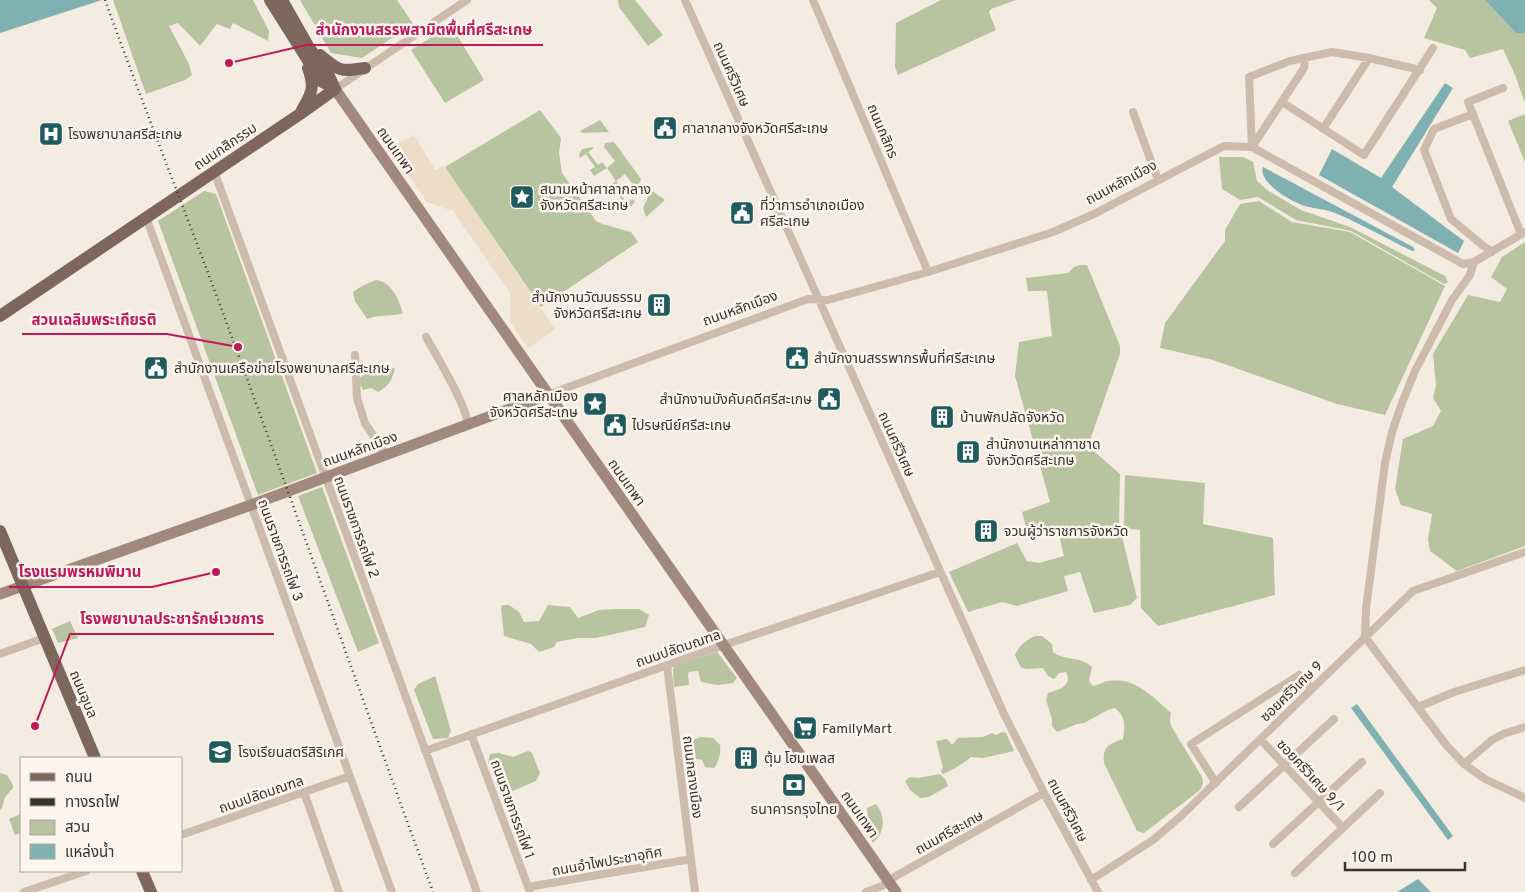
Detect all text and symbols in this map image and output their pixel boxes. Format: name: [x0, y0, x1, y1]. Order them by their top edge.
callout: สำนักงานสรรพสามิตพื้นที่ศรีสะเกษ: [306, 15, 543, 45]
text: สำนักงานสรรพสามิตพื้นที่ศรีสะเกษ: [316, 19, 532, 41]
street label: ถนนศรีวิเศษ: [709, 39, 753, 110]
street label: ถนนกสิกร: [863, 102, 901, 161]
public building icon: ศาลากลางจังหวัดศรีสะเกษ: [652, 115, 678, 141]
street label: ถนนกสิกรรม: [191, 120, 261, 175]
hospital icon: โรงพยาบาลศรีสะเกษ: [38, 121, 64, 147]
place label: ศาลากลางจังหวัดศรีสะเกษ: [682, 121, 828, 138]
street label: ถนนเทพา: [372, 124, 417, 178]
place label: โรงพยาบาลศรีสะเกษ: [68, 127, 182, 144]
street label: ถนนหลักเมือง: [1083, 157, 1160, 209]
place label: สนามหน้าศาลากลาง จังหวัดศรีสะเกษ: [540, 182, 651, 215]
place icon: สนามหน้าศาลากลาง จังหวัดศรีสะเกษ: [509, 184, 535, 210]
place label: ที่ว่าการอำเภอเมือง ศรีสะเกษ: [760, 195, 865, 231]
public building icon: ที่ว่าการอำเภอเมือง ศรีสะเกษ: [729, 200, 755, 226]
street label: ถนนหลักเมือง: [701, 288, 780, 331]
place label: สำนักงานวัฒนธรรม จังหวัดศรีสะเกษ: [532, 290, 642, 323]
building icon: สำนักงานวัฒนธรรม จังหวัดศรีสะเกษ: [646, 292, 672, 318]
callout: สวนเฉลิมพระเกียรติ: [22, 304, 167, 334]
text: สวนเฉลิมพระเกียรติ: [32, 312, 156, 331]
public building icon: สำนักงานสรรพากรพื้นที่ศรีสะเกษ: [784, 345, 810, 371]
place label: สำนักงานสรรพากรพื้นที่ศรีสะเกษ: [814, 348, 996, 368]
public building icon: สำนักงานเครือข่ายโรงพยาบาลศรีสะเกษ: [143, 355, 169, 381]
place label: สำนักงานเครือข่ายโรงพยาบาลศรีสะเกษ: [174, 360, 390, 378]
public building icon: สำนักงานบังคับคดีศรีสะเกษ: [816, 386, 842, 412]
place label: ศาลหลักเมือง จังหวัดศรีสะเกษ: [489, 389, 578, 422]
place icon: ศาลหลักเมือง จังหวัดศรีสะเกษ: [582, 391, 608, 417]
place label: สำนักงานบังคับคดีศรีสะเกษ: [659, 392, 812, 409]
building icon: บ้านพักปลัดจังหวัด: [929, 404, 955, 430]
street label: ถนนศรีวิเศษ: [874, 409, 918, 480]
place label: บ้านพักปลัดจังหวัด: [960, 410, 1065, 427]
public building icon: ไปรษณีย์ศรีสะเกษ: [602, 412, 628, 438]
place label: ไปรษณีย์ศรีสะเกษ: [631, 418, 731, 435]
street label: ถนนหลักเมือง: [321, 429, 400, 472]
place label: สำนักงานเหล่ากาชาด จังหวัดศรีสะเกษ: [986, 436, 1101, 470]
building icon: สำนักงานเหล่ากาชาด จังหวัดศรีสะเกษ: [955, 439, 981, 465]
street label: ถนนเทพา: [603, 456, 648, 510]
street label: ถนนราชการรถไฟ 2: [329, 474, 382, 581]
street label: ถนนราชการรถไฟ 3: [253, 497, 306, 604]
building icon: จวนผู้ว่าราชการจังหวัด: [973, 518, 999, 544]
place label: จวนผู้ว่าราชการจังหวัด: [1004, 523, 1128, 541]
callout: โรงแรมพรหมพิมาน: [9, 557, 152, 587]
text: โรงแรมพรหมพิมาน: [18, 564, 142, 583]
callout: โรงพยาบาลประชารักษ์เวชการ: [70, 604, 274, 634]
text: โรงพยาบาลประชารักษ์เวชการ: [80, 611, 264, 630]
street label: ถนนปลัดมณฑล: [634, 627, 723, 672]
street label: ซอยศรีวิเศษ 9: [1257, 658, 1327, 726]
street label: ถนนอุบล: [65, 668, 100, 721]
supermarket icon: FamilyMart: [792, 715, 818, 741]
place label: FamilyMart: [822, 721, 892, 738]
street label: ถนนกลางเมือง: [678, 735, 705, 820]
street label: ซอยศรีวิเศษ 9/1: [1272, 737, 1348, 816]
school or university icon: โรงเรียนสตรีสิริเกศ: [207, 739, 233, 765]
place label: โรงเรียนสตรีสิริเกศ: [238, 745, 344, 762]
building icon: ตุ้ม โฮมเพลส: [733, 745, 759, 771]
place label: ตุ้ม โฮมเพลส: [764, 751, 835, 768]
legend: [20, 757, 182, 872]
street label: ถนนราชการรถไฟ 1: [486, 758, 537, 861]
text: ถนน: [65, 769, 92, 788]
bank icon: ธนาคารกรุงไทย: [781, 772, 807, 798]
street label: ถนนปลัดมณฑล: [217, 773, 306, 818]
street label: ถนนศรีวิเศษ: [1043, 776, 1091, 846]
street label: ถนนเทพา: [836, 788, 881, 842]
text: ทางรถไฟ: [65, 794, 119, 813]
place label: ธนาคารกรุงไทย: [751, 802, 837, 819]
street label: ถนนศรีสะเกษ: [913, 808, 987, 859]
text: สวน: [65, 819, 90, 838]
scale bar: [1345, 840, 1465, 872]
text: แหล่งน้ำ: [65, 841, 114, 863]
street label: ถนนอำไพประชาอุทิศ: [551, 844, 664, 881]
text: 100 m: [1352, 849, 1393, 868]

